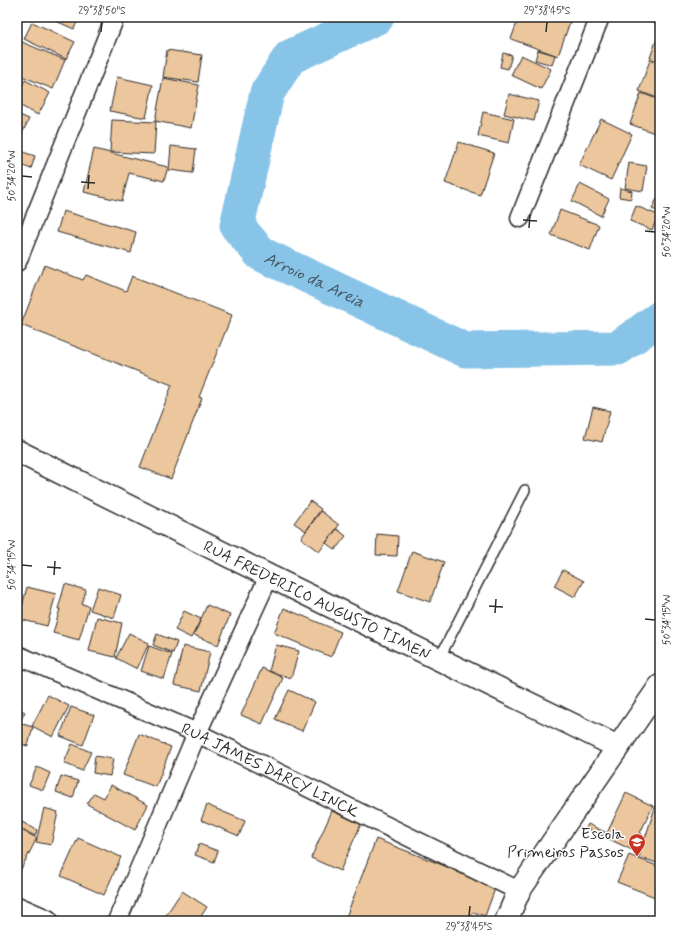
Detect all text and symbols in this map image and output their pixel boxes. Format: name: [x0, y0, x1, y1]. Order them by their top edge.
text: 29°38'50"S: [78, 4, 126, 18]
text: 29°38'45"S: [524, 4, 571, 18]
text: 50°34'20"W: [5, 150, 19, 202]
text: 50°34'20"W: [660, 206, 674, 258]
water label: Arroio da Areia: [261, 247, 368, 313]
street label: RUA FREDERICO AUGUSTO TIMEN: [200, 536, 434, 666]
text: 50°34'15"W: [5, 540, 19, 590]
text: 50°34'15"W: [660, 595, 674, 645]
street label: RUA JAMES DARCY LINCK: [178, 718, 362, 823]
place label: Escola Primeiros Passos: [507, 824, 624, 863]
school or university icon: Escola Primeiros Passos: [627, 832, 647, 857]
text: 29°38'45"S: [446, 920, 493, 934]

